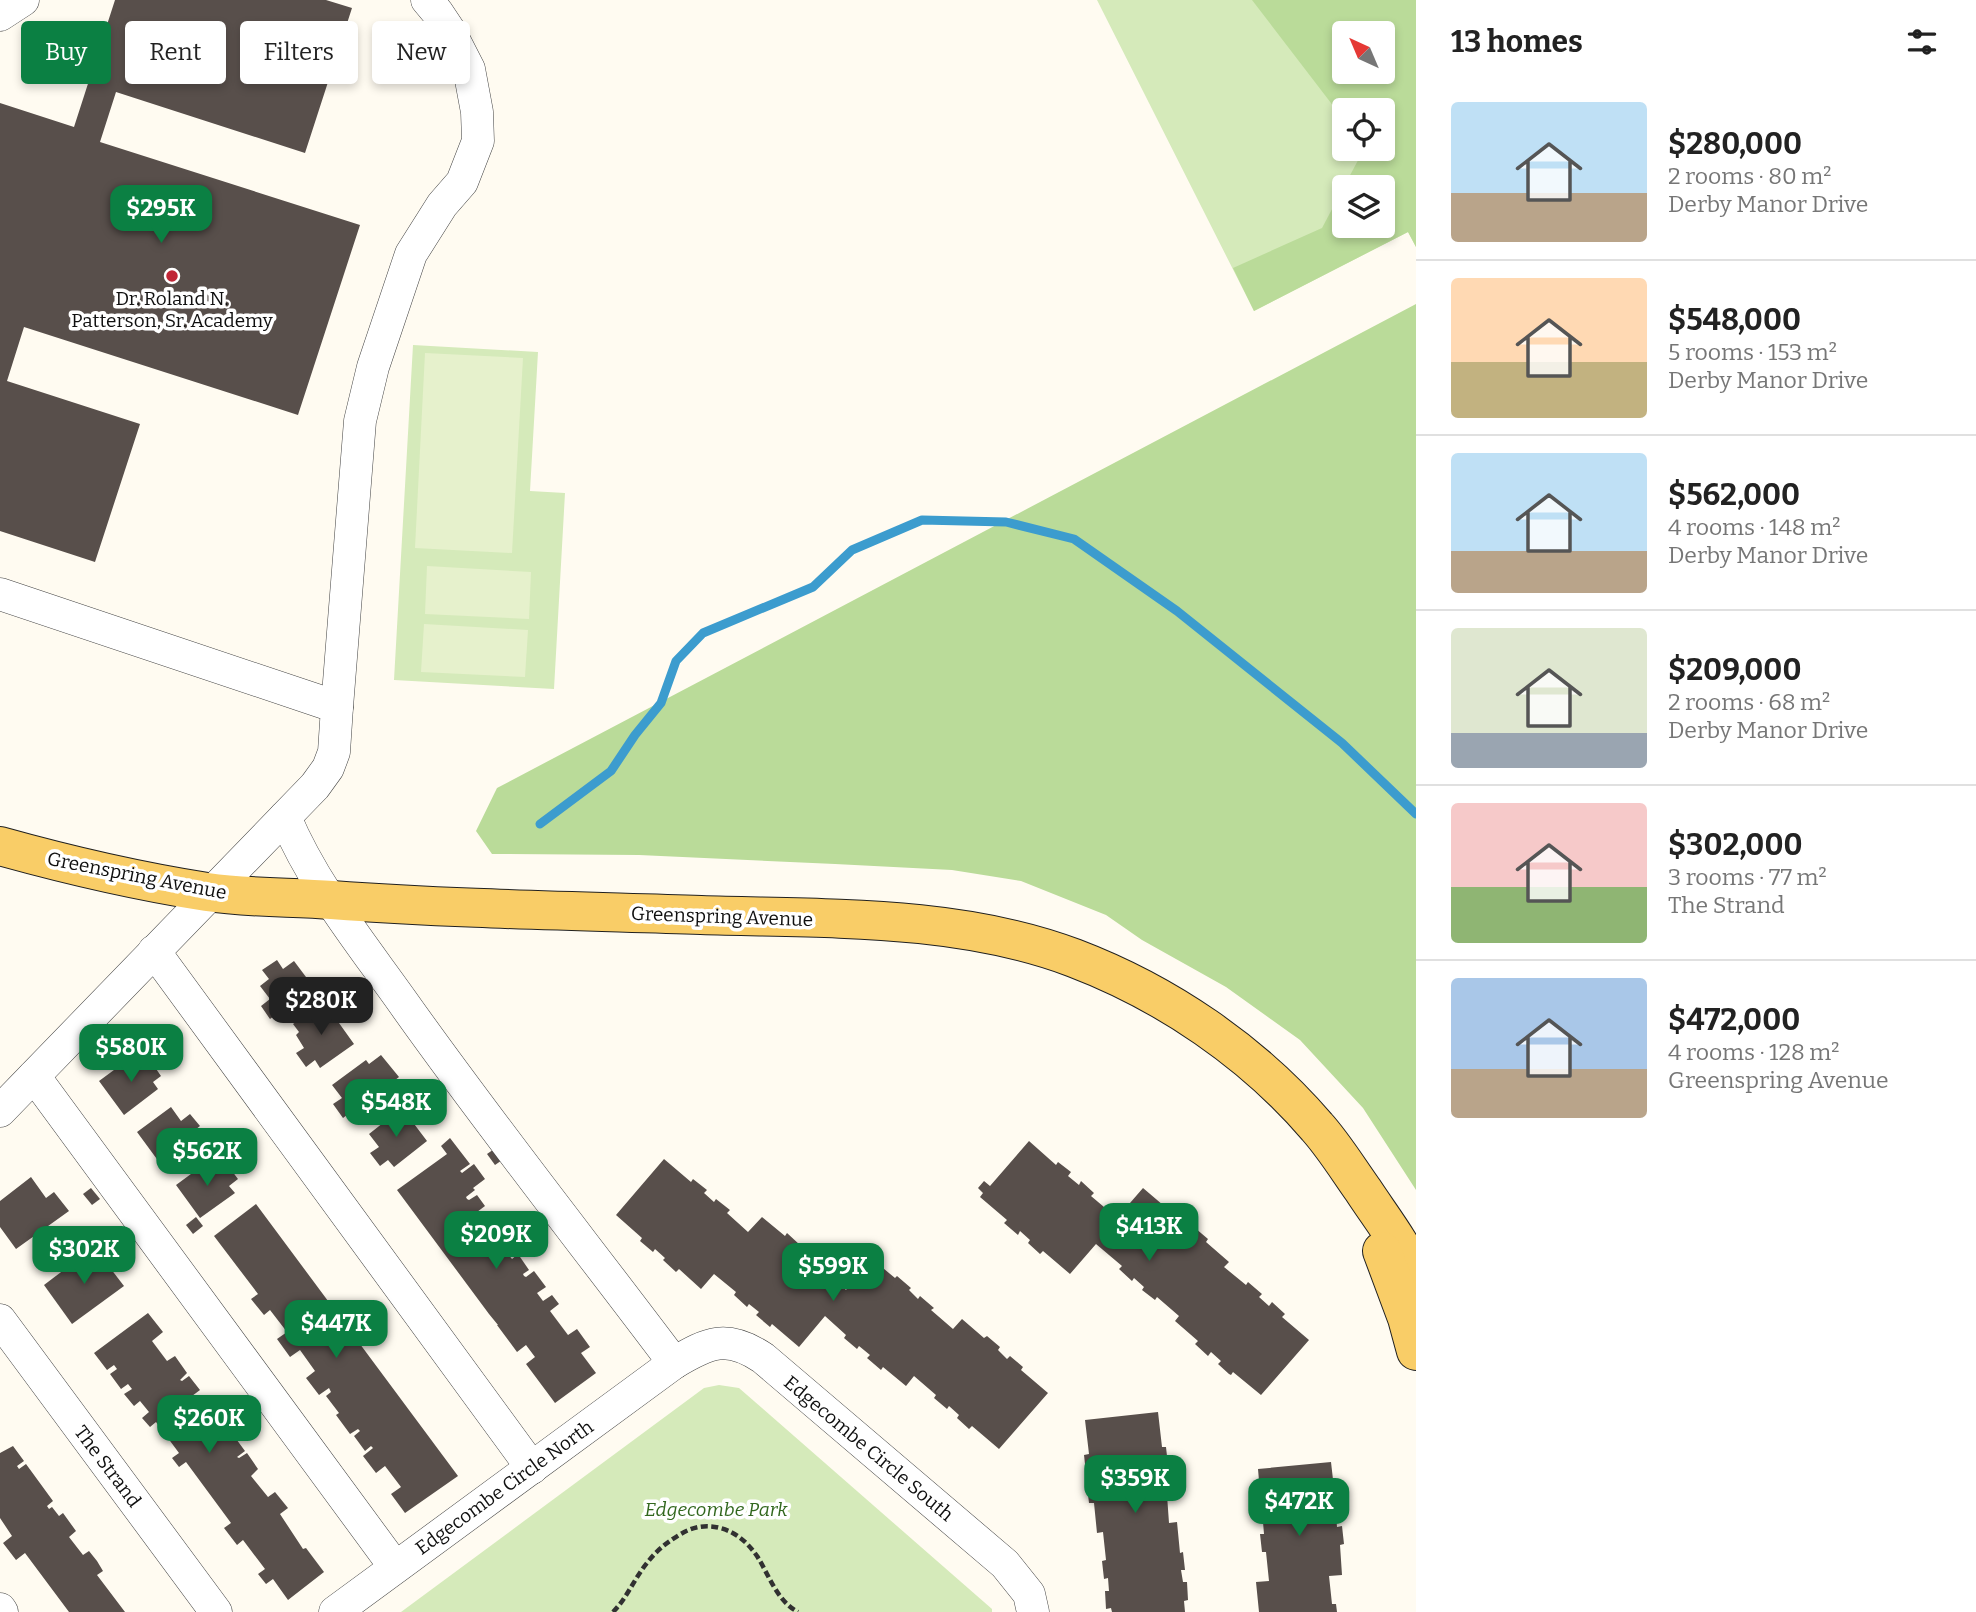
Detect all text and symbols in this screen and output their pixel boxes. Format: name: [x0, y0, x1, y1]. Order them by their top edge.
chip: Buy: [21, 21, 111, 84]
chip: Rent: [125, 21, 226, 84]
chip: Filters: [240, 21, 358, 84]
chip: New: [372, 21, 470, 84]
north arrow: [1332, 21, 1395, 84]
map controls: [1332, 21, 1395, 238]
icon: filters: [1903, 23, 1941, 61]
text: 13 homes: [1451, 24, 1583, 60]
button: locate: [1332, 98, 1395, 161]
text: $280,000: [1668, 126, 1802, 162]
icon: home: [1507, 130, 1591, 214]
text: 2 rooms · 80 m²: [1668, 162, 1831, 190]
button: layers: [1332, 175, 1395, 238]
pin: $295K: [112, 186, 210, 245]
text: Derby Manor Drive: [1668, 190, 1868, 218]
text: $295K: [126, 194, 196, 222]
marker: Dr. Roland N. Patterson, Sr. Academy: [164, 268, 180, 284]
place label: Dr. Roland N. Patterson, Sr. Academy: [71, 287, 274, 332]
text: $548,000: [1668, 302, 1801, 338]
icon: home: [1507, 306, 1591, 390]
text: 5 rooms · 153 m²: [1668, 338, 1837, 366]
text: Derby Manor Drive: [1668, 366, 1868, 394]
text: $562,000: [1668, 477, 1800, 513]
icon: home: [1507, 481, 1591, 565]
text: 4 rooms · 148 m²: [1668, 513, 1840, 541]
text: Derby Manor Drive: [1668, 541, 1868, 569]
text: $209,000: [1668, 652, 1801, 688]
icon: home: [1507, 656, 1591, 740]
text: 2 rooms · 68 m²: [1668, 688, 1830, 716]
text: Derby Manor Drive: [1668, 716, 1868, 744]
text: $302,000: [1668, 827, 1803, 863]
icon: home: [1507, 831, 1591, 915]
street label: Greenspring Avenue: [45, 847, 229, 904]
text: 3 rooms · 77 m²: [1668, 863, 1827, 891]
text: The Strand: [1668, 891, 1785, 919]
street label: Greenspring Avenue: [631, 902, 813, 931]
pin: $280K: [272, 978, 370, 1037]
text: $280K: [285, 986, 357, 1014]
text: $472,000: [1668, 1002, 1800, 1038]
icon: home: [1507, 1006, 1591, 1090]
pin: $580K: [82, 1024, 180, 1084]
text: $580K: [95, 1033, 167, 1061]
text: 4 rooms · 128 m²: [1668, 1038, 1839, 1066]
text: Greenspring Avenue: [1668, 1066, 1889, 1094]
pin: $548K: [347, 1080, 445, 1139]
text: $548K: [361, 1088, 431, 1116]
pin: $562K: [158, 1128, 256, 1188]
text: $562K: [172, 1137, 242, 1165]
pin: $413K: [1100, 1204, 1198, 1263]
pin: $209K: [447, 1212, 545, 1271]
text: $413K: [1115, 1212, 1183, 1240]
text: $209K: [460, 1220, 532, 1248]
pin: $302K: [35, 1226, 133, 1286]
text: $302K: [48, 1235, 120, 1263]
pin: $599K: [784, 1244, 882, 1303]
text: $599K: [798, 1252, 868, 1280]
pin: $447K: [287, 1300, 385, 1360]
text: $447K: [301, 1309, 371, 1337]
street label: Edgecombe Circle South: [779, 1371, 958, 1526]
pin: $260K: [160, 1396, 258, 1455]
text: $260K: [173, 1404, 245, 1432]
street label: Edgecombe Circle North: [411, 1415, 598, 1560]
street label: The Strand: [69, 1421, 146, 1512]
pin: $359K: [1086, 1456, 1184, 1515]
text: $359K: [1100, 1464, 1170, 1492]
pin: $472K: [1250, 1478, 1348, 1538]
text: $472K: [1264, 1487, 1334, 1515]
park label: Edgecombe Park: [644, 1498, 788, 1521]

